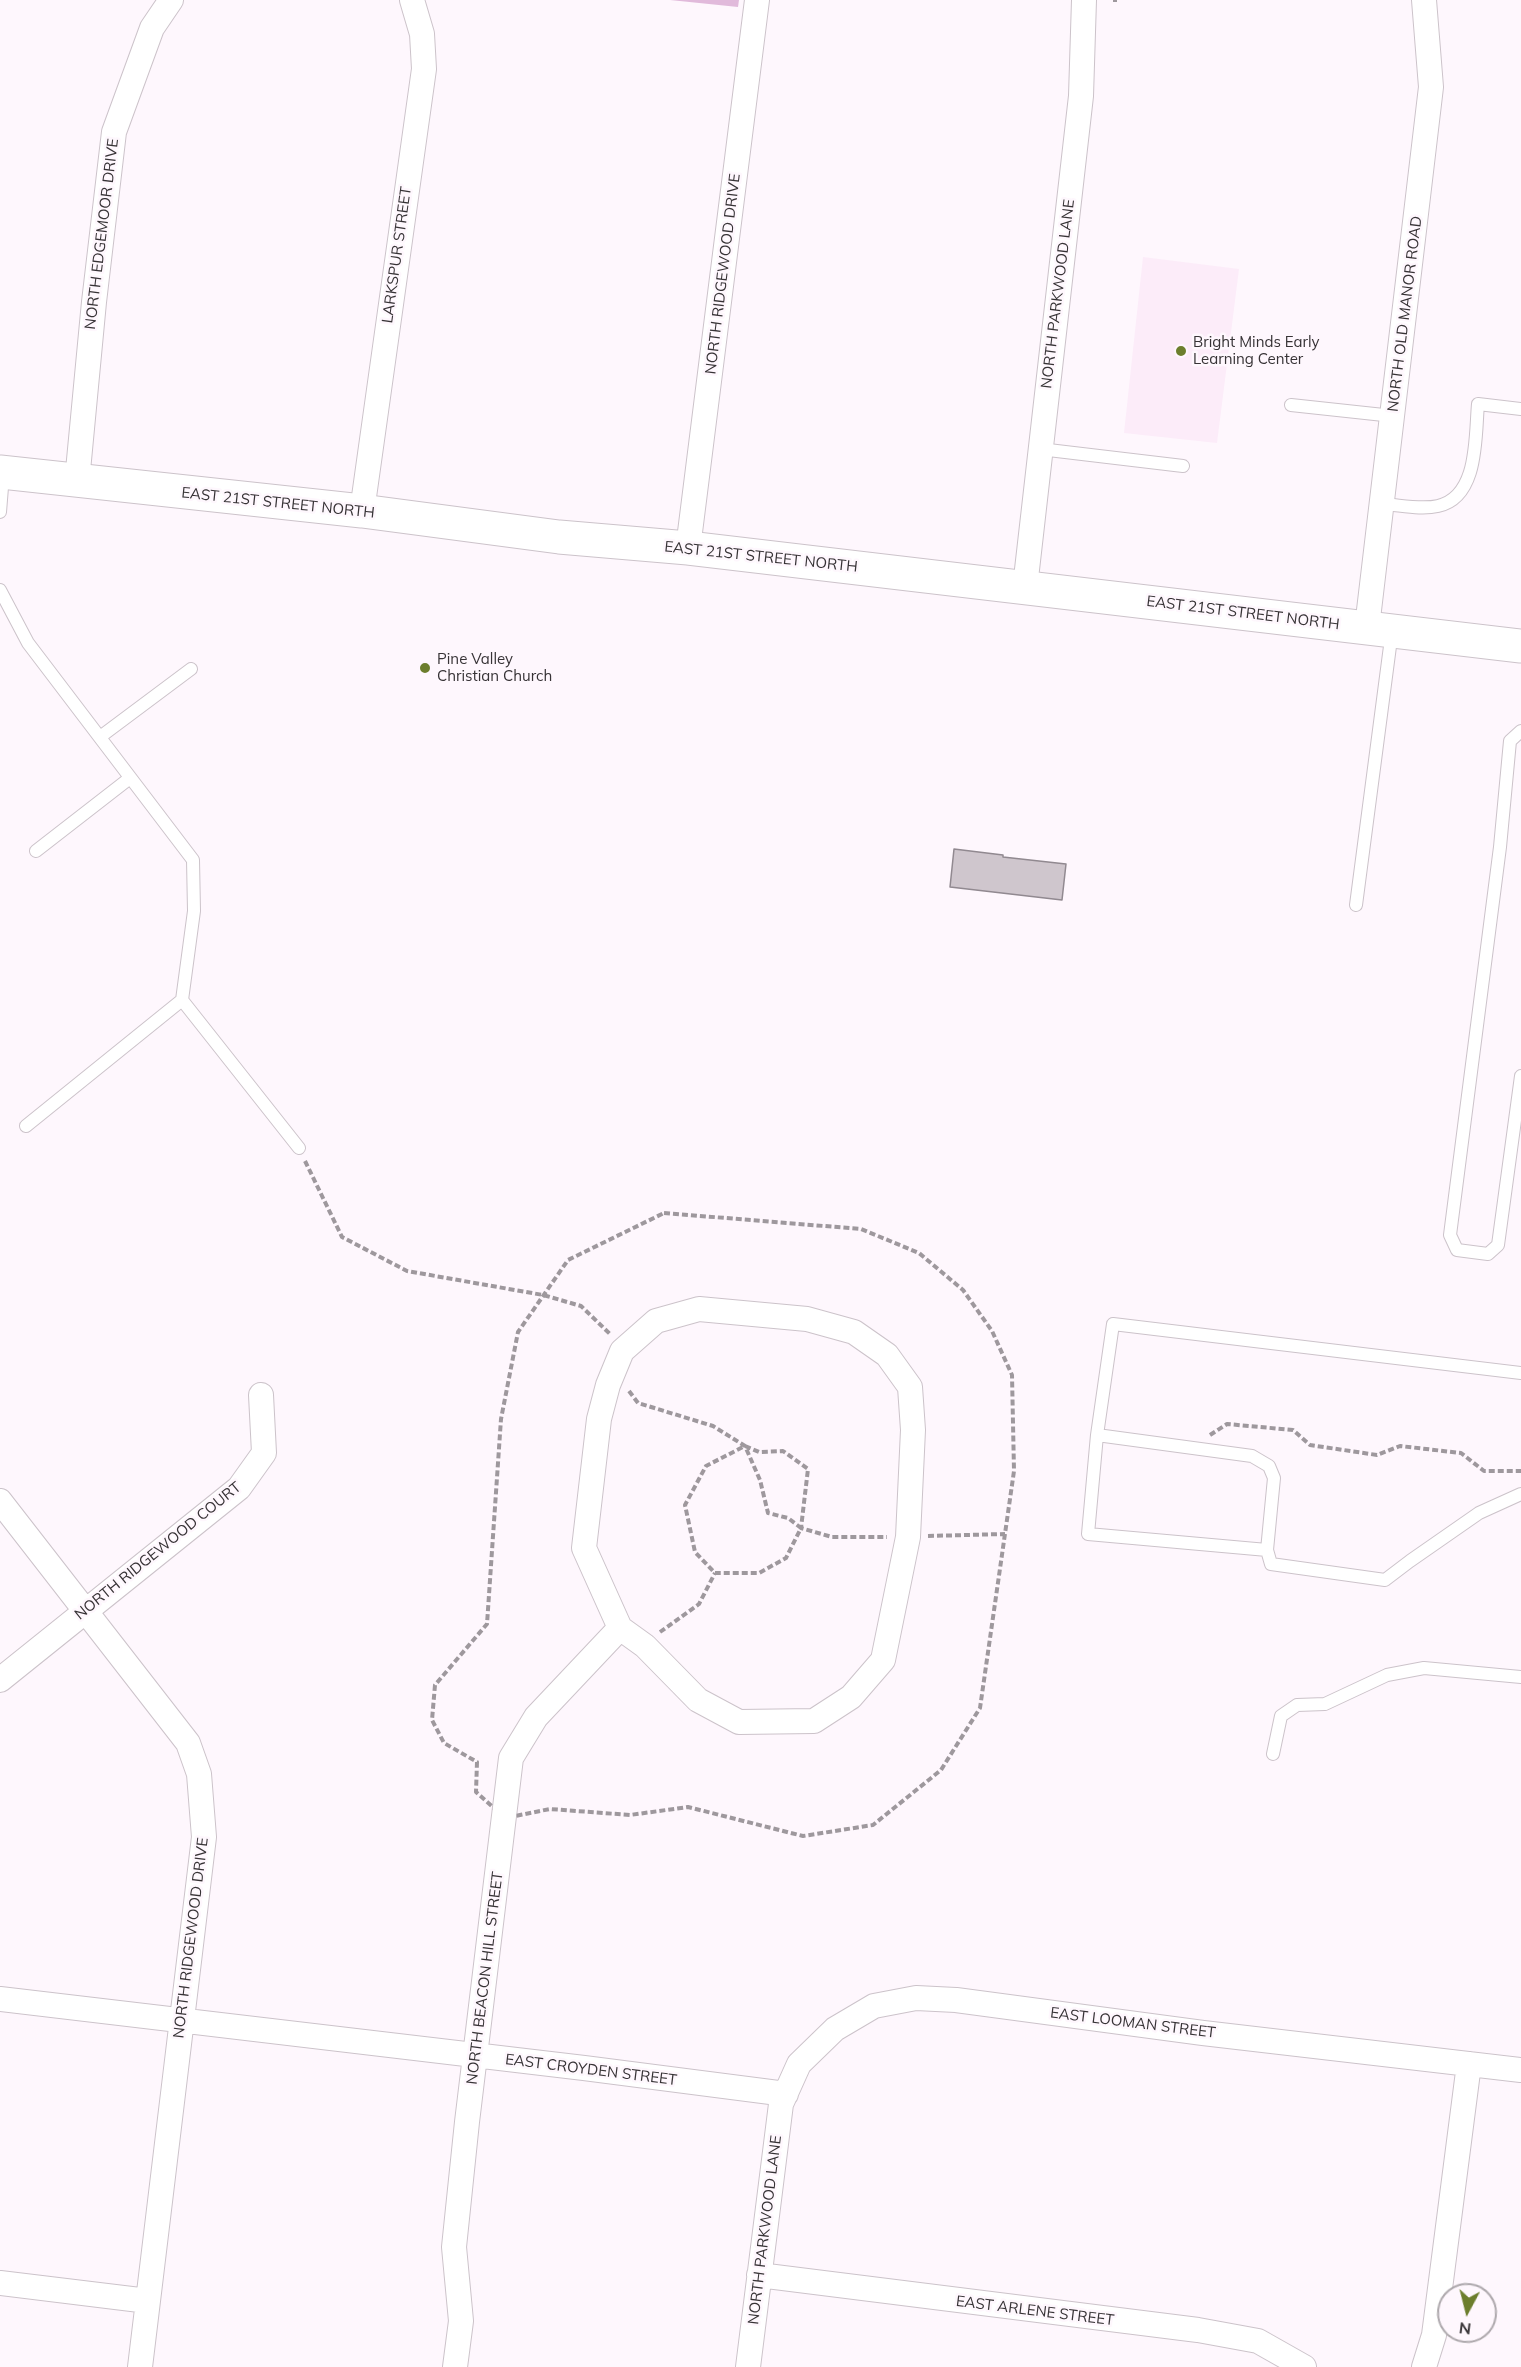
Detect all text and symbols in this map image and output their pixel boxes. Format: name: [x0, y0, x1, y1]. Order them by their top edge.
street label: NORTH EDGEMOOR DRIVE: [81, 138, 123, 330]
street label: NORTH RIDGEWOOD DRIVE: [702, 173, 744, 375]
street label: LARKSPUR STREET: [378, 186, 416, 324]
street label: NORTH PARKWOOD LANE: [1037, 198, 1079, 390]
street label: NORTH OLD MANOR ROAD: [1384, 215, 1426, 413]
place label: Bright Minds Early Learning Center: [1193, 333, 1319, 368]
marker: Bright Minds Early Learning Center: [1174, 344, 1188, 358]
street label: EAST 21ST STREET NORTH: [181, 484, 375, 522]
street label: EAST 21ST STREET NORTH: [664, 538, 858, 576]
street label: EAST 21ST STREET NORTH: [1146, 592, 1340, 634]
place label: Pine Valley Christian Church: [437, 650, 552, 685]
marker: Pine Valley Christian Church: [418, 661, 432, 675]
street label: NORTH RIDGEWOOD COURT: [71, 1478, 245, 1624]
street label: NORTH RIDGEWOOD DRIVE: [170, 1837, 212, 2039]
street label: NORTH BEACON HILL STREET: [463, 1871, 507, 2085]
street label: EAST LOOMAN STREET: [1049, 2004, 1217, 2042]
street label: EAST CROYDEN STREET: [504, 2051, 678, 2089]
street label: NORTH PARKWOOD LANE: [744, 2134, 786, 2326]
north arrow: [1437, 2283, 1497, 2343]
street label: EAST ARLENE STREET: [955, 2292, 1115, 2330]
text: N: [1458, 2318, 1472, 2340]

